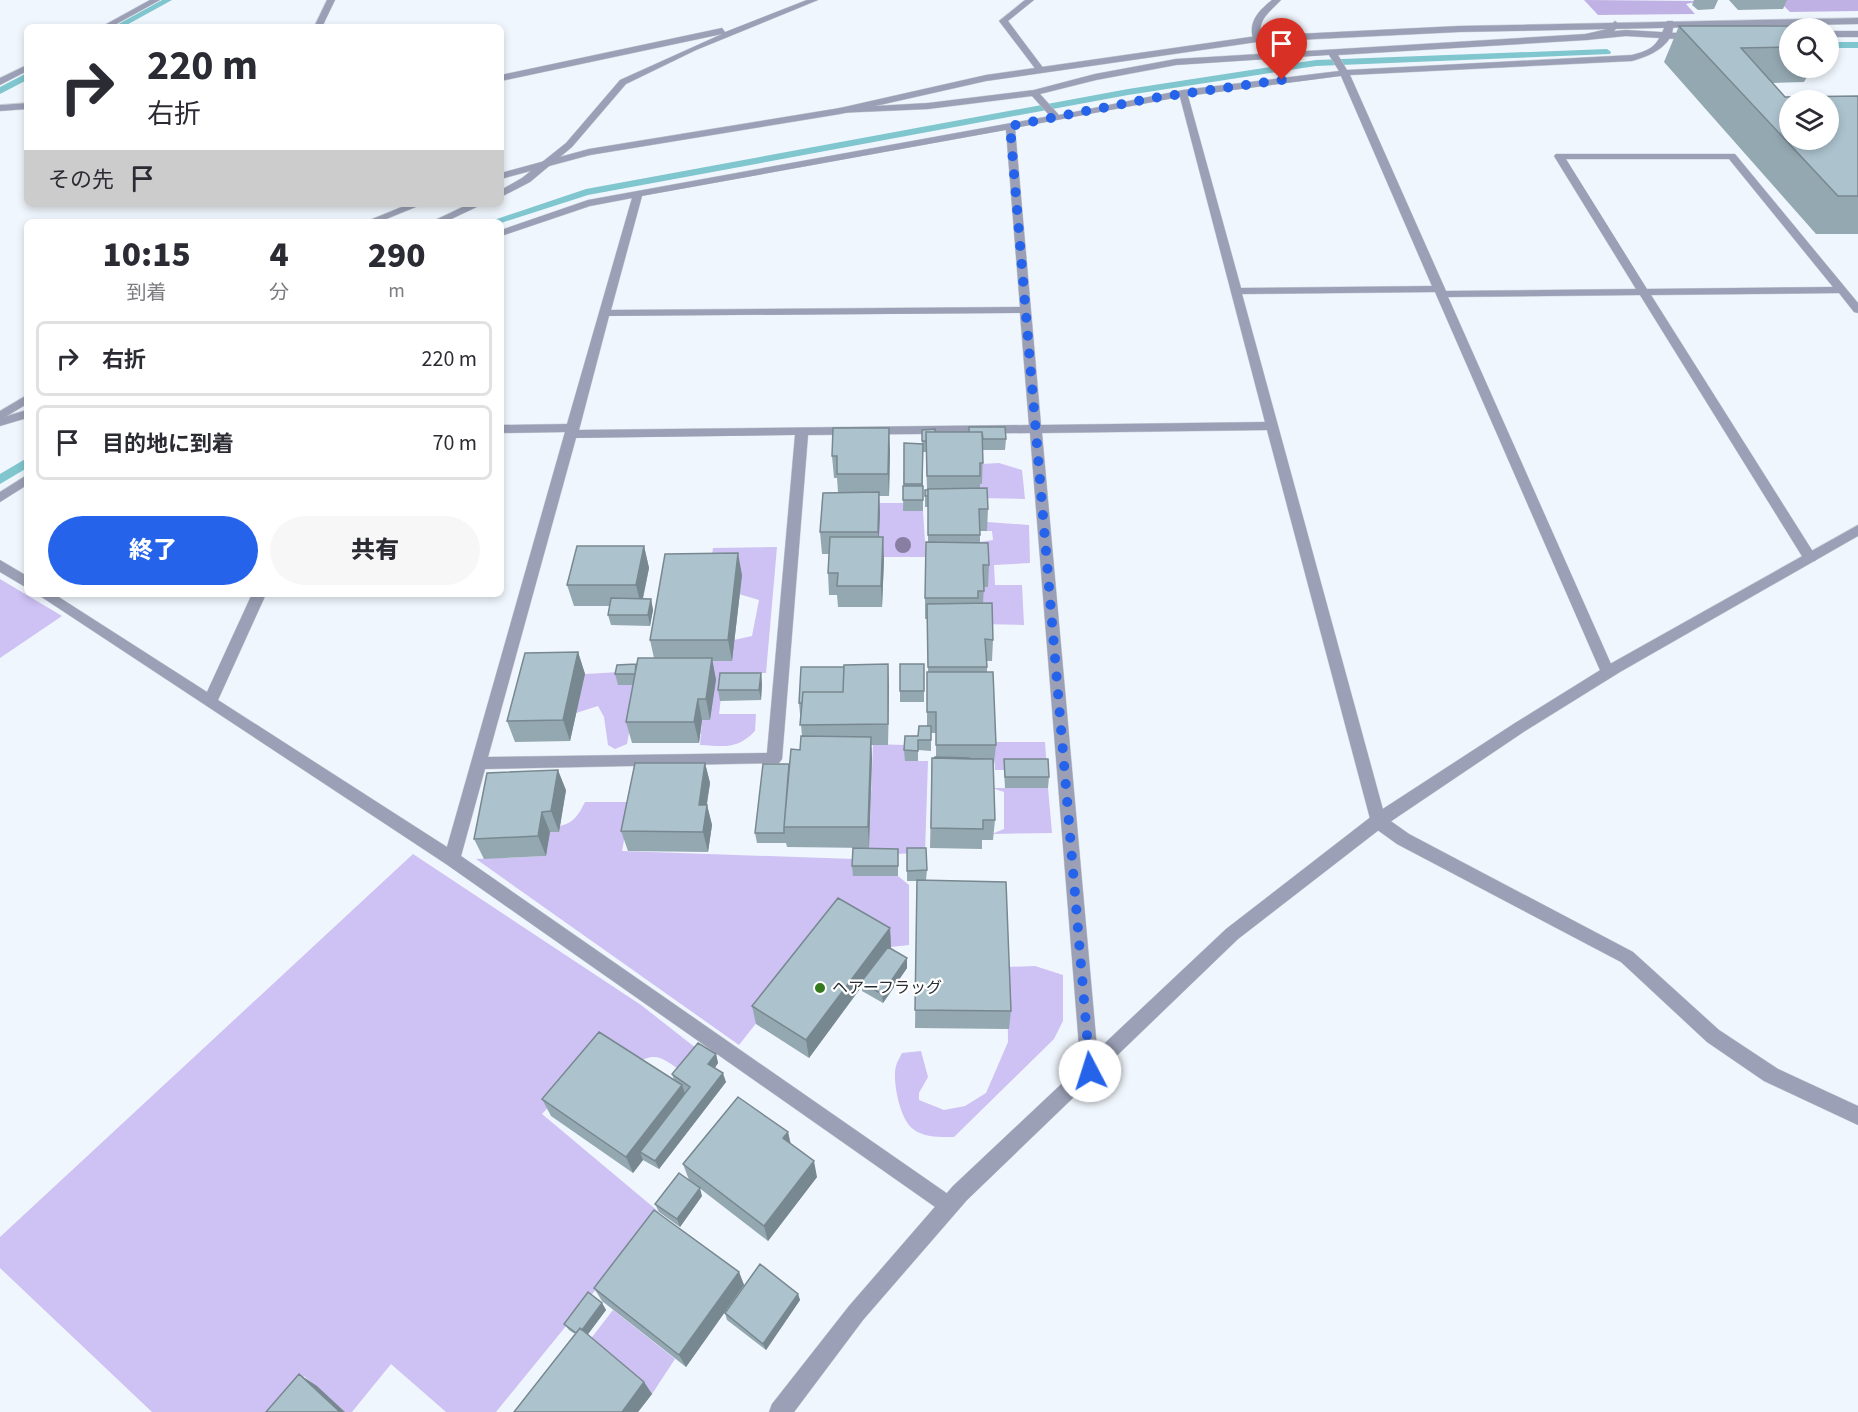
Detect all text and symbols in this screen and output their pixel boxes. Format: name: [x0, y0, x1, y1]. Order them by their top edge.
pin: [1256, 18, 1307, 80]
map controls: [1779, 18, 1839, 150]
button: search: [1779, 18, 1839, 78]
icon: arrive: [1265, 27, 1298, 60]
text: 220 m: [147, 36, 258, 96]
icon: right: [48, 48, 126, 126]
button: layers: [1779, 90, 1839, 150]
text: 右折: [147, 95, 201, 134]
icon: arrive: [126, 162, 159, 195]
text: その先: [48, 164, 114, 196]
text: 10:15: [103, 229, 191, 280]
text: 4: [270, 229, 289, 280]
text: 290: [368, 230, 425, 281]
text: m: [388, 277, 405, 305]
text: 到着: [127, 279, 167, 307]
text: 分: [269, 279, 289, 307]
icon: right: [51, 342, 84, 375]
text: 220 m: [422, 343, 477, 375]
text: 右折: [102, 344, 146, 376]
icon: arrive: [51, 426, 84, 459]
text: 70 m: [432, 427, 477, 459]
text: 目的地に到着: [102, 428, 234, 460]
button: 終了: [48, 516, 258, 585]
button: 共有: [270, 516, 480, 585]
place label: ヘアーフラッグ: [832, 977, 942, 999]
marker: ヘアーフラッグ: [813, 981, 827, 995]
position arrow: [1058, 1039, 1122, 1103]

